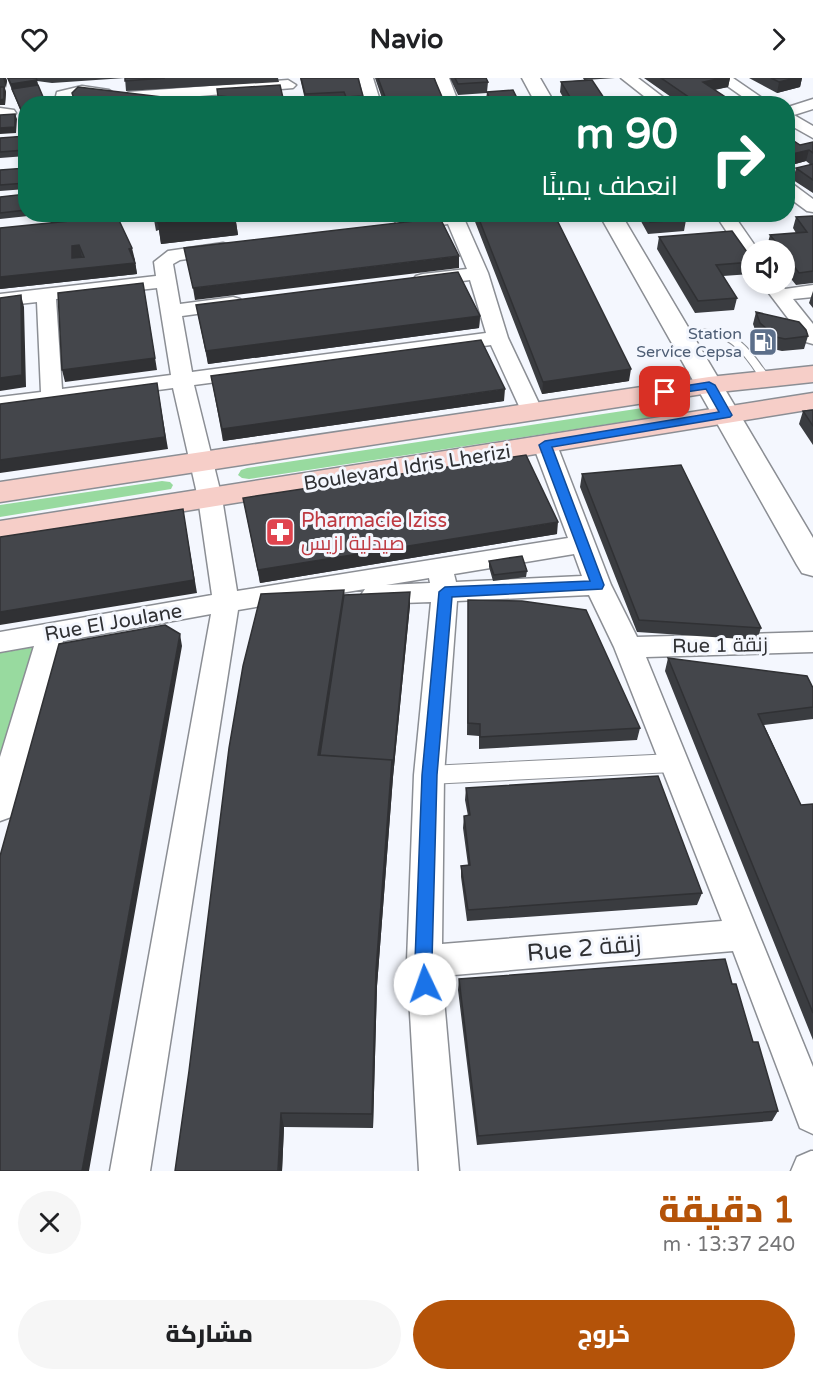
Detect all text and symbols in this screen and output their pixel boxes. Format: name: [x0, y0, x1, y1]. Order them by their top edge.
icon: heart: [18, 23, 51, 56]
text: Navio: [369, 23, 444, 56]
icon: forward: [762, 23, 795, 56]
text: 90 m: [576, 109, 678, 160]
icon: right: [699, 120, 777, 198]
text: انعطف يمينًا: [541, 170, 678, 203]
map controls: [741, 240, 795, 294]
button: sound: [741, 240, 795, 294]
place label: Station Service Cepsa: [636, 324, 742, 362]
fuel station icon: Station Service Cepsa: [747, 326, 779, 358]
pin: [639, 366, 690, 417]
icon: arrive: [648, 375, 681, 408]
street label: Boulevard Idris Lherizi: [302, 440, 512, 496]
place label: Pharmacie Iziss صيدلية ازيس: [301, 509, 447, 556]
pharmacy icon: Pharmacie Iziss صيدلية ازيس: [264, 516, 296, 548]
street label: Rue El Joulane: [43, 599, 184, 647]
street label: Rue 1 زنقة: [672, 633, 768, 659]
street label: Rue 2 زنقة: [526, 929, 642, 968]
position arrow: [393, 952, 457, 1016]
text: 1 دقيقة: [658, 1189, 795, 1232]
button: close: [18, 1191, 81, 1254]
text: 240 m · 13:37: [663, 1233, 795, 1257]
button: مشاركة: [18, 1300, 401, 1369]
button: خروج: [413, 1300, 795, 1369]

